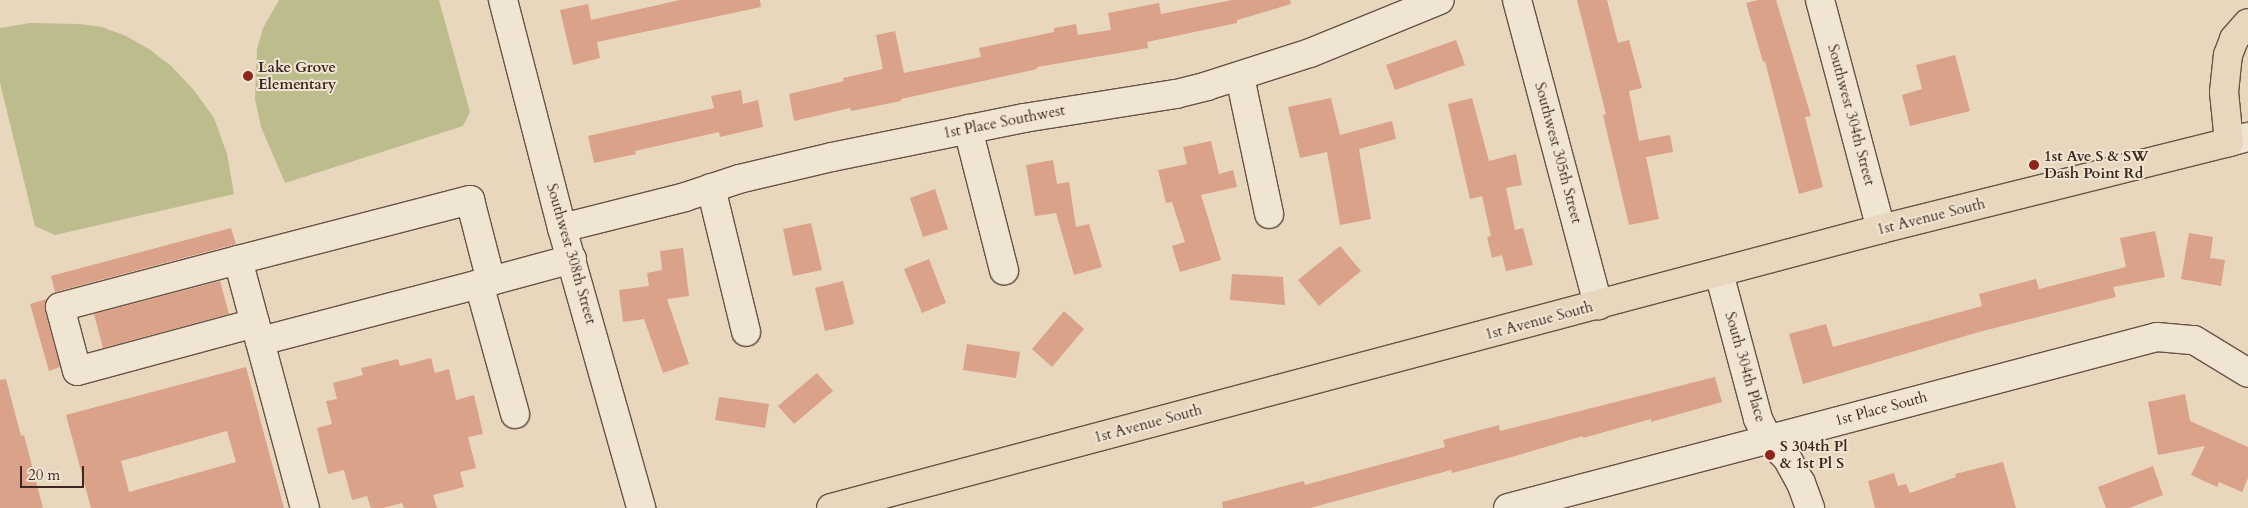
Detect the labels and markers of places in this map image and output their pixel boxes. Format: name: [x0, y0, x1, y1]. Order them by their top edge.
place label: Lake Grove Elementary: [258, 58, 336, 93]
marker: Lake Grove Elementary: [242, 70, 254, 82]
place label: 1st Ave S & SW Dash Point Rd: [2044, 147, 2148, 182]
marker: 1st Ave S & SW Dash Point Rd: [2028, 159, 2040, 171]
place label: S 304th Pl & 1st Pl S: [1780, 437, 1848, 472]
marker: S 304th Pl & 1st Pl S: [1764, 449, 1776, 461]

